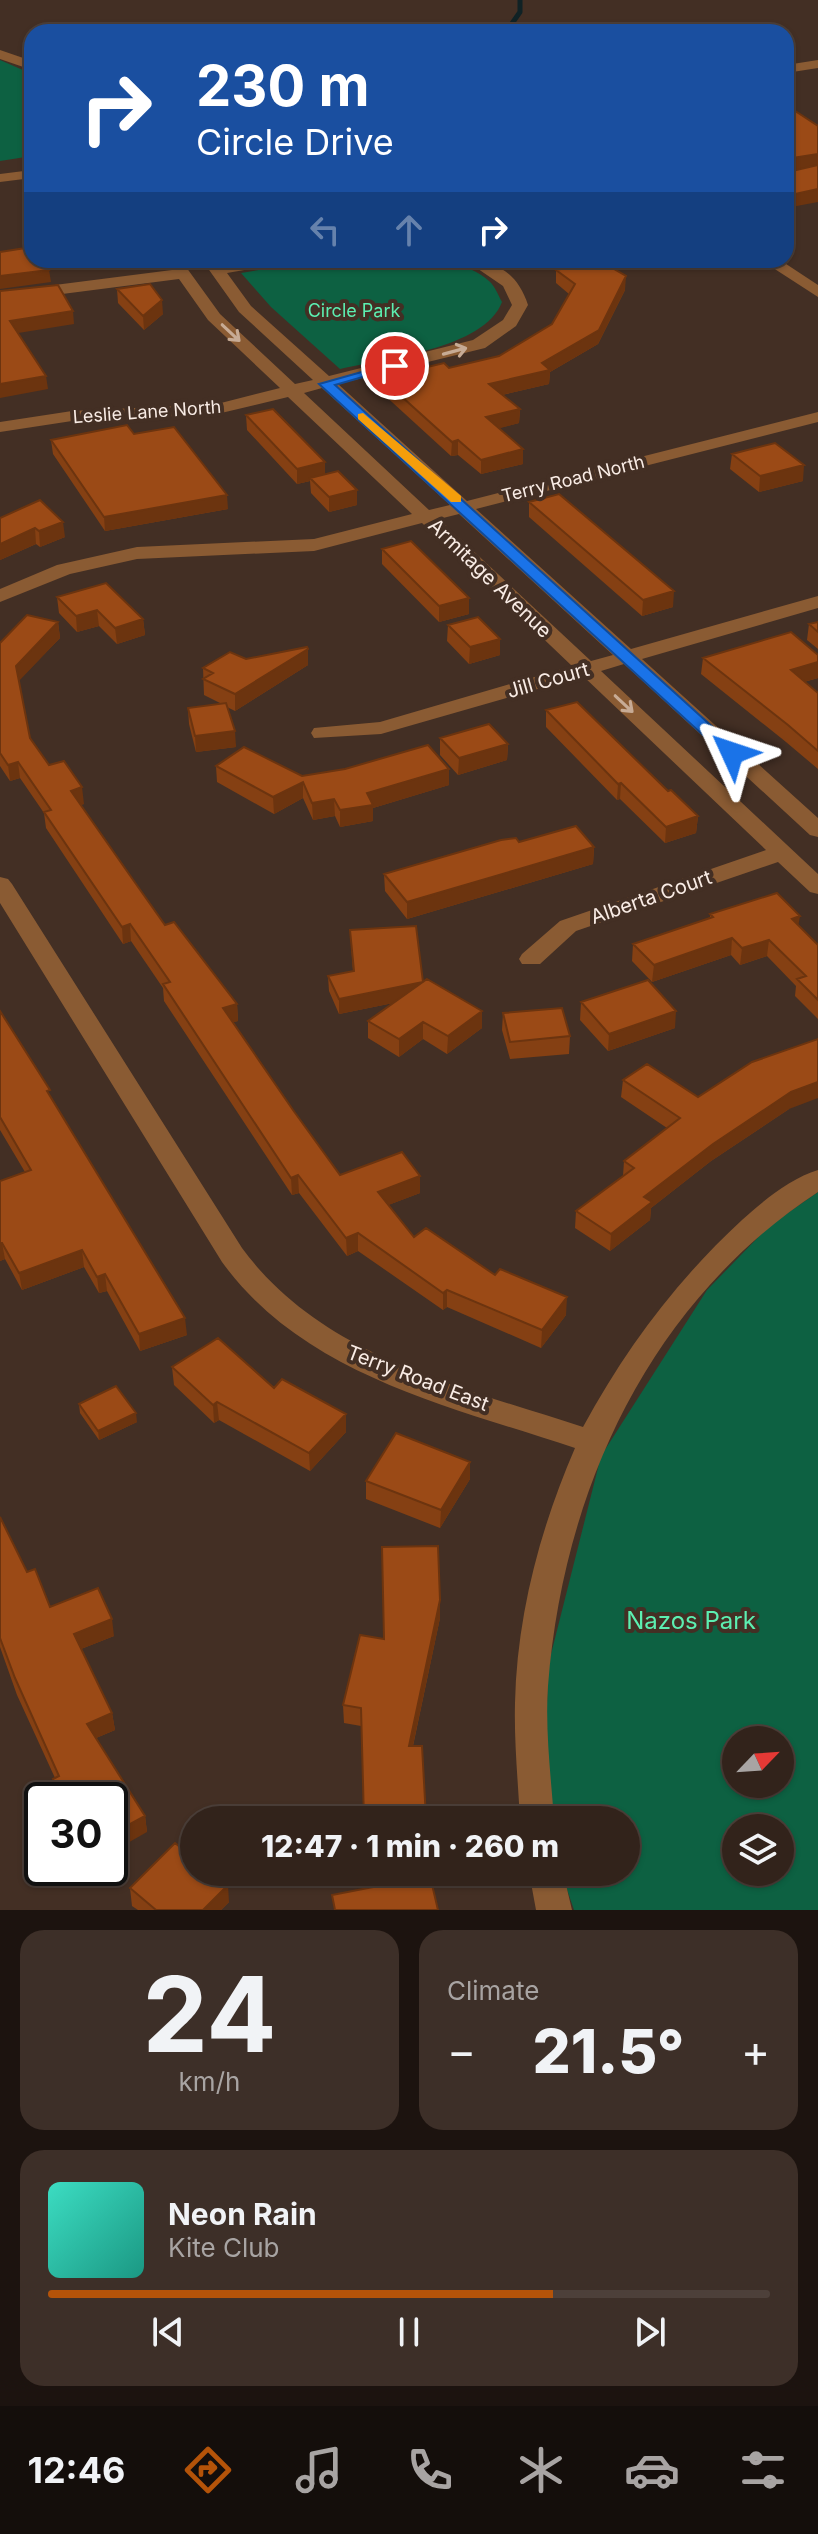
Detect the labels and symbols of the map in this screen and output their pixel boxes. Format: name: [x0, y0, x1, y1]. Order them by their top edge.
park label: Circle Park: [308, 300, 400, 321]
one-way arrow: [221, 324, 241, 343]
pin: [361, 332, 429, 400]
one-way arrow: [442, 343, 468, 358]
street label: Leslie Lane North: [72, 396, 222, 427]
street label: Terry Road North: [499, 451, 646, 506]
street label: Armitage Avenue: [424, 513, 556, 643]
street label: Jill Court: [504, 657, 592, 703]
one-way arrow: [613, 694, 633, 712]
position arrow: [690, 711, 774, 795]
street label: Alberta Court: [587, 865, 715, 929]
street label: Terry Road East: [344, 1340, 493, 1416]
park label: Nazos Park: [626, 1606, 756, 1635]
north arrow: [722, 1726, 794, 1798]
speed limit sign: 30: [24, 1782, 128, 1886]

